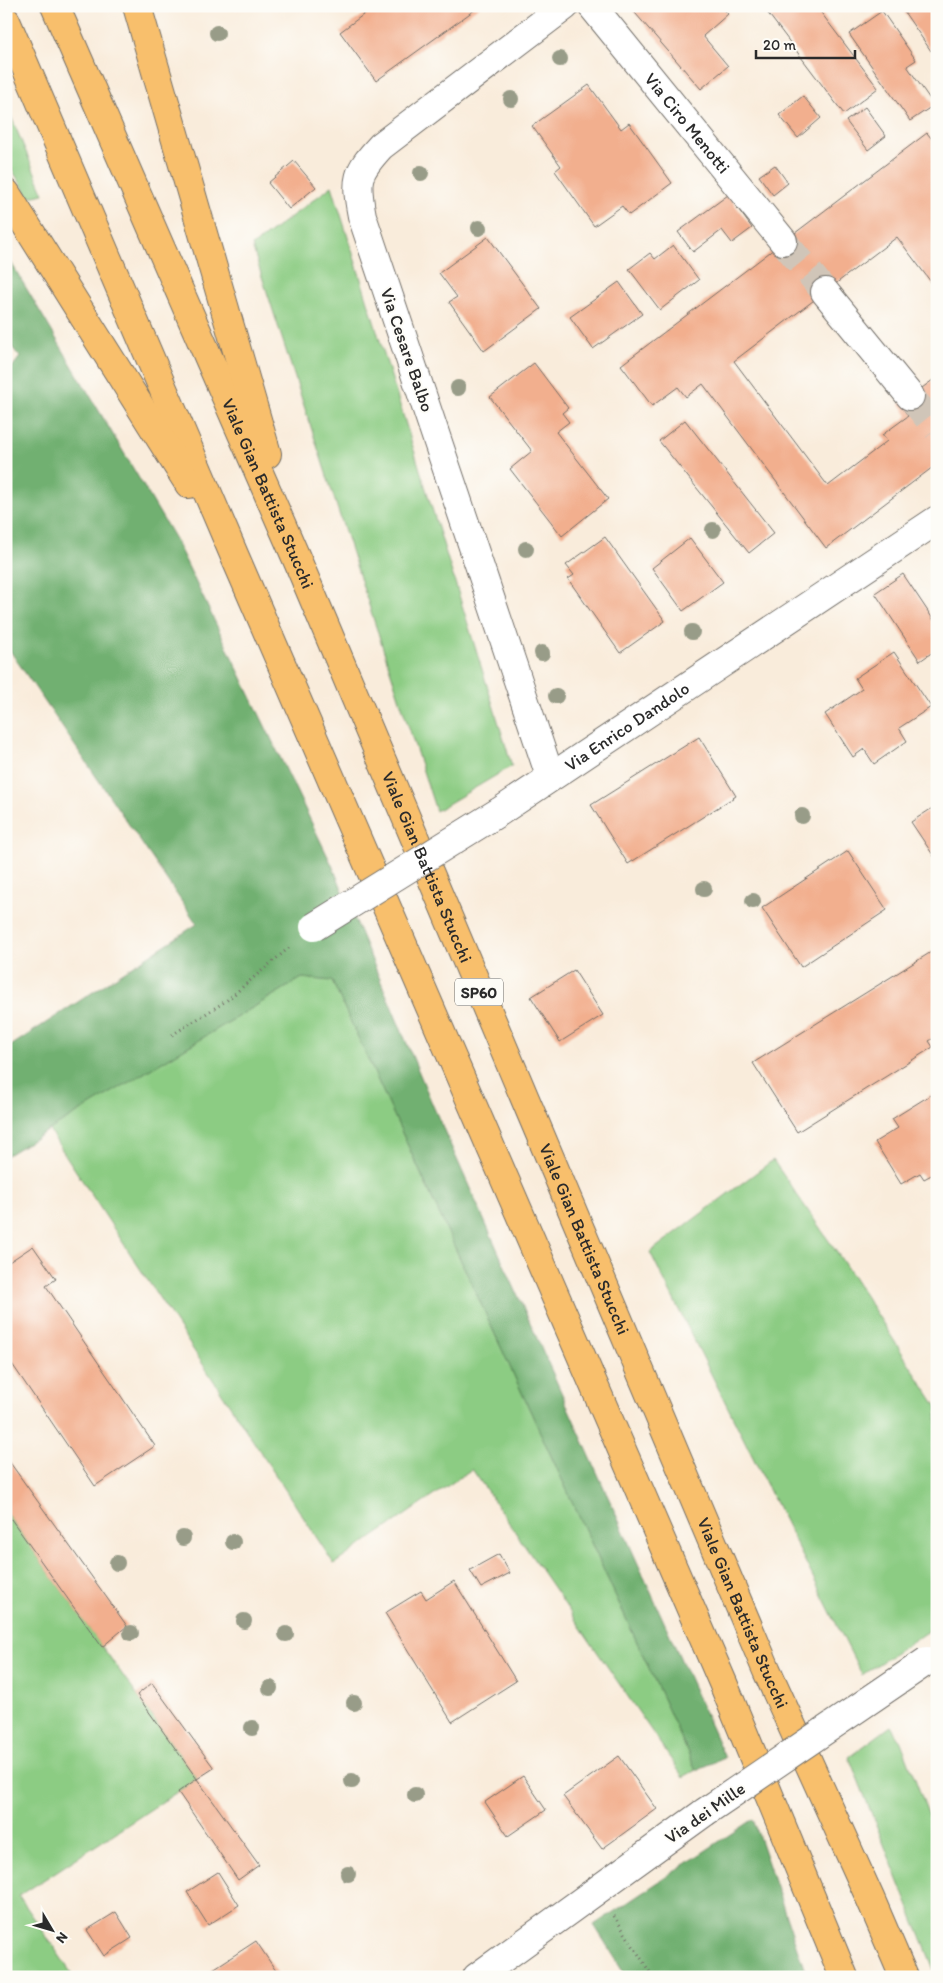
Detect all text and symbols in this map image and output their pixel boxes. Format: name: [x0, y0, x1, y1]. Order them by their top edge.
scale bar: [756, 28, 854, 60]
text: 20 m: [763, 36, 797, 54]
street label: Via Ciro Menotti: [640, 68, 735, 178]
street label: Via Cesare Balbo: [375, 285, 439, 415]
street label: Viale Gian Battista Stucchi: [217, 395, 319, 592]
street label: Via Enrico Dandolo: [561, 677, 694, 776]
street label: Viale Gian Battista Stucchi: [377, 768, 477, 966]
road number: SP60: [455, 979, 503, 1006]
street label: Viale Gian Battista Stucchi: [534, 1140, 635, 1338]
street label: Viale Gian Battista Stucchi: [692, 1514, 793, 1712]
street label: Via dei Mille: [661, 1777, 749, 1849]
north arrow: [28, 1906, 78, 1956]
text: N: [52, 1929, 71, 1947]

